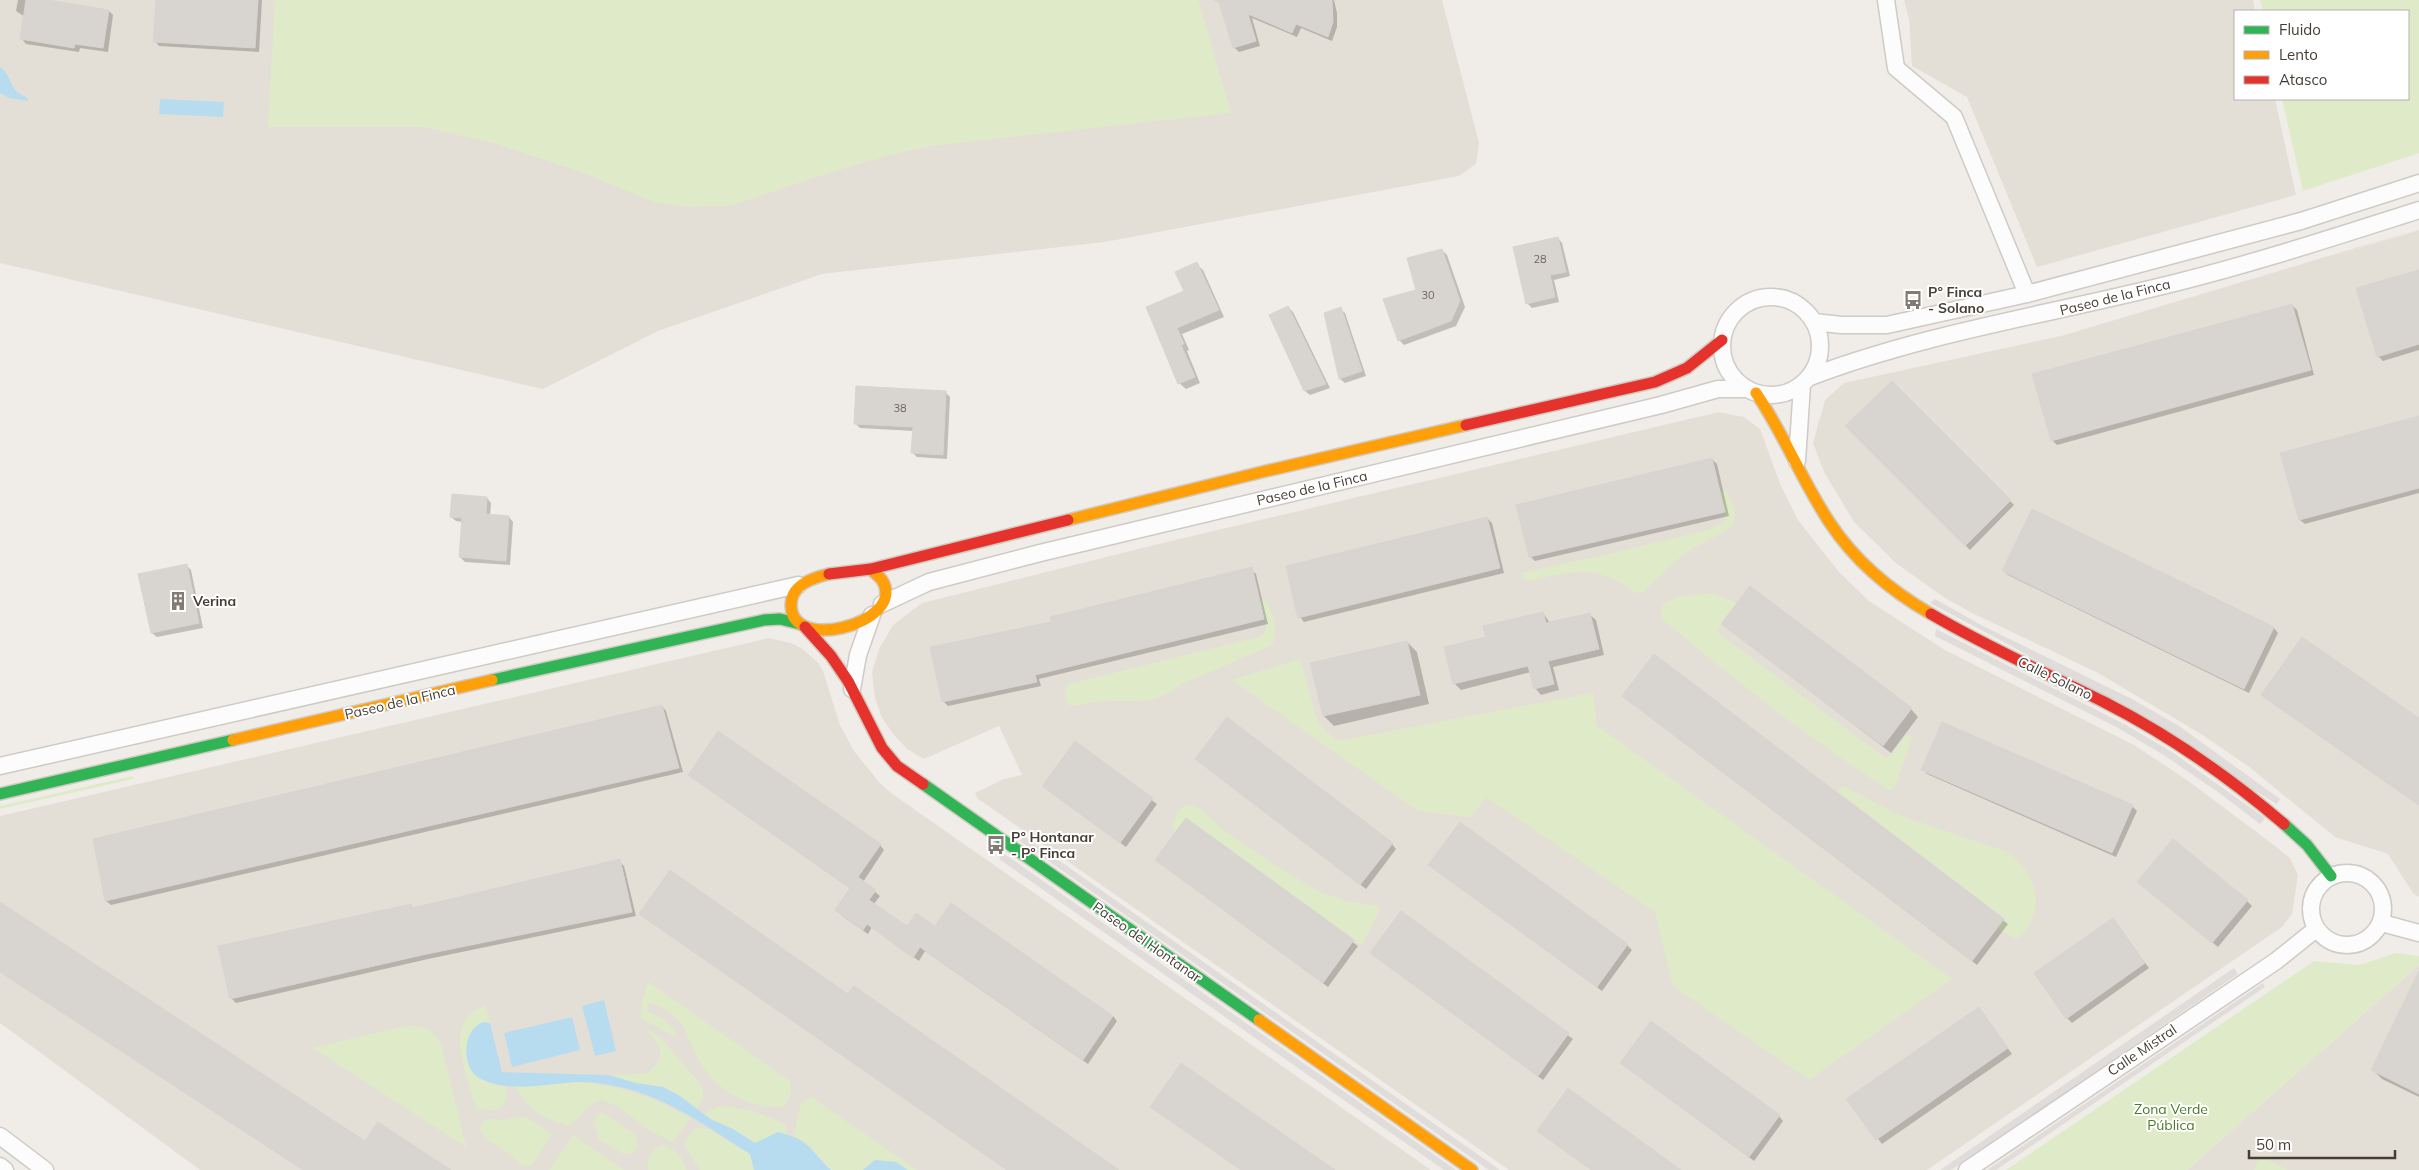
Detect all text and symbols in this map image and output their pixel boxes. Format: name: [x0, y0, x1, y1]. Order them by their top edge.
legend: [2234, 10, 2409, 100]
text: Fluido: [2279, 20, 2321, 39]
text: Lento: [2279, 45, 2318, 64]
text: Atasco: [2279, 70, 2327, 89]
house number: 28: [1533, 252, 1547, 266]
street label: Paseo de la Finca: [2058, 275, 2172, 319]
place label: Pº Finca - Solano: [1928, 283, 1984, 317]
house number: 30: [1421, 288, 1435, 302]
bus stop icon: Pº Finca - Solano: [1902, 289, 1924, 311]
house number: 38: [893, 401, 907, 415]
street label: Paseo de la Finca: [1255, 467, 1369, 509]
building icon: Verina: [167, 590, 189, 612]
place label: Verina: [192, 592, 236, 610]
street label: Calle Solano: [2015, 652, 2095, 704]
street label: Paseo de la Finca: [343, 681, 457, 723]
place label: Pº Hontanar - Pº Finca: [1011, 828, 1094, 862]
bus stop icon: Pº Hontanar - Pº Finca: [985, 834, 1007, 856]
street label: Paseo del Hontanar: [1089, 898, 1205, 987]
street label: Calle Mistral: [2104, 1020, 2180, 1080]
park label: Zona Verde Pública: [2134, 1100, 2208, 1134]
scale bar: [2249, 1128, 2395, 1160]
text: 50 m: [2256, 1135, 2291, 1154]

